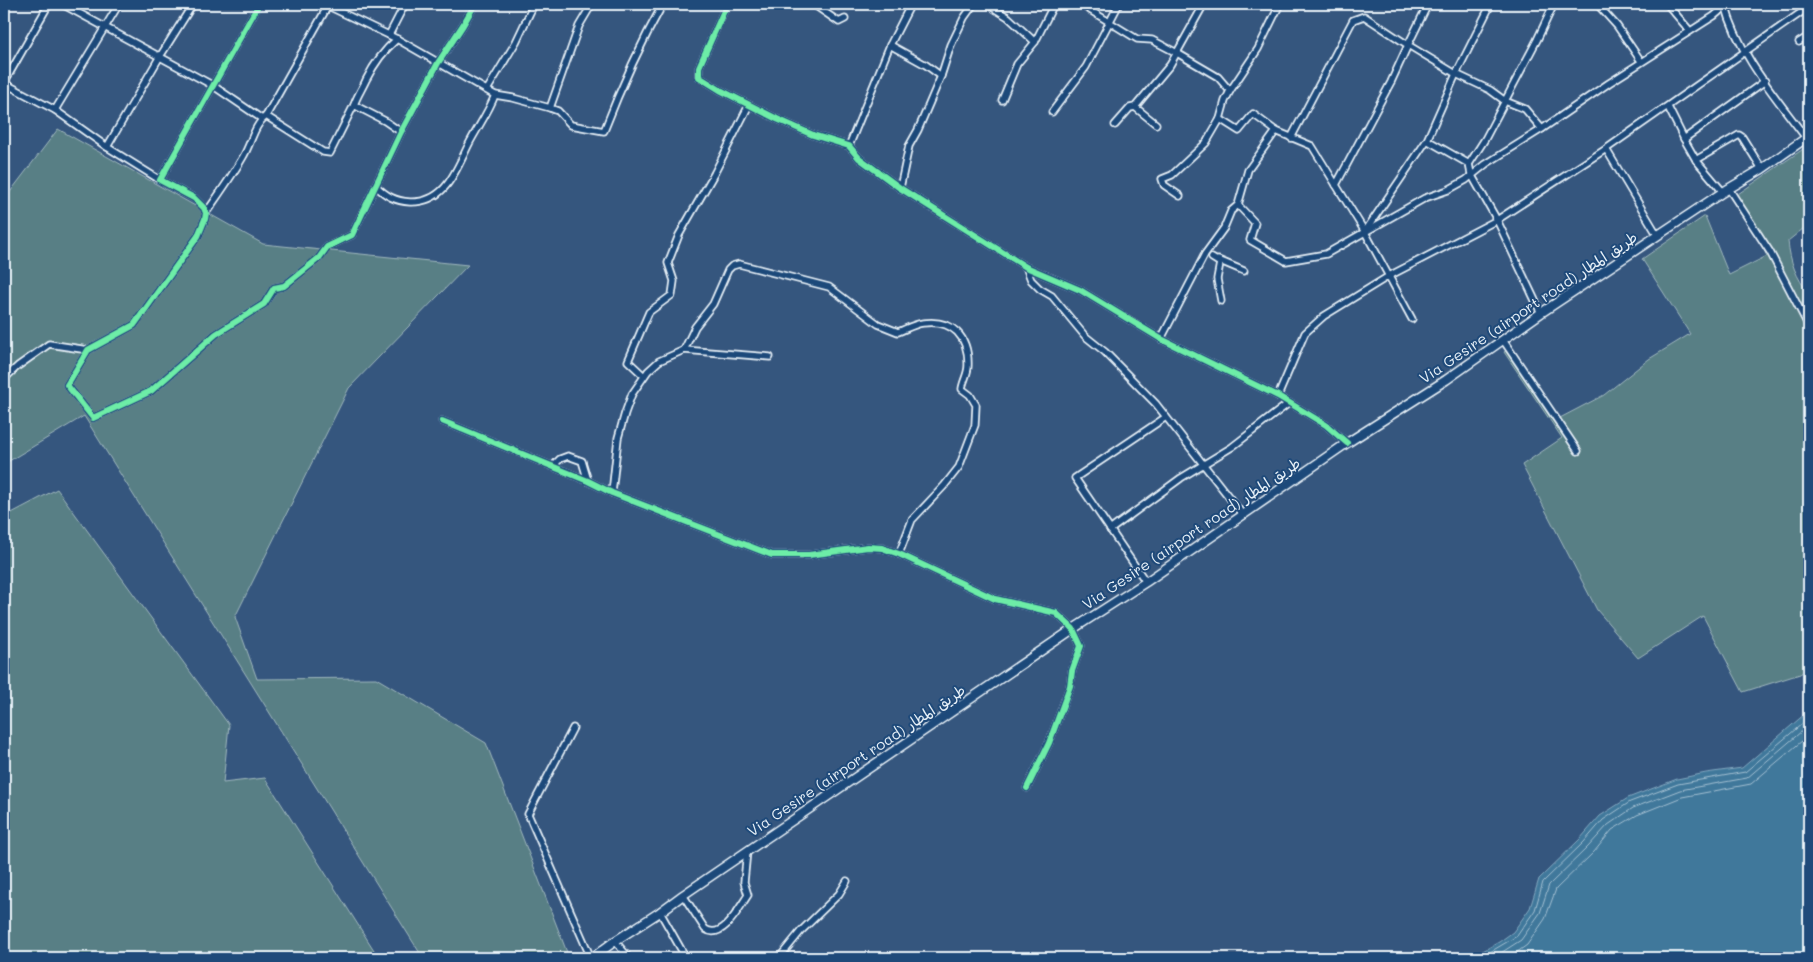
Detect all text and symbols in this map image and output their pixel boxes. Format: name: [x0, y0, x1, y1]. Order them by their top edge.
street label: Via Gesire (airport road) طريق المطار: [1415, 226, 1641, 388]
street label: Via Gesire (airport road) طريق المطار: [1078, 452, 1304, 614]
street label: Via Gesire (airport road) طريق المطار: [743, 679, 969, 841]

